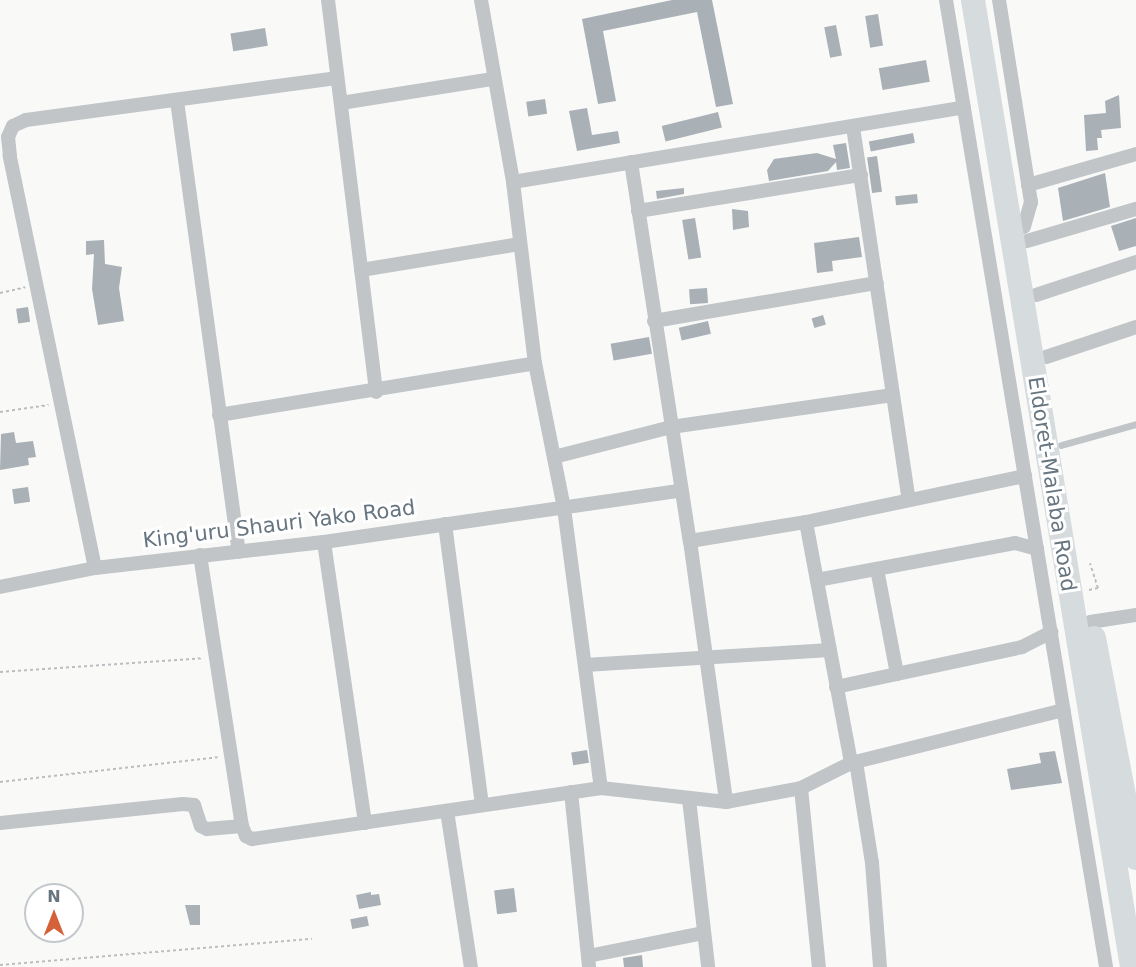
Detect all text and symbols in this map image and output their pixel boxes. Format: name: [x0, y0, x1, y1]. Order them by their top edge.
street label: Eldoret-Malaba Road: [1023, 375, 1081, 593]
street label: King'uru Shauri Yako Road: [141, 495, 417, 553]
north arrow: [24, 883, 84, 943]
text: N: [47, 887, 61, 906]

